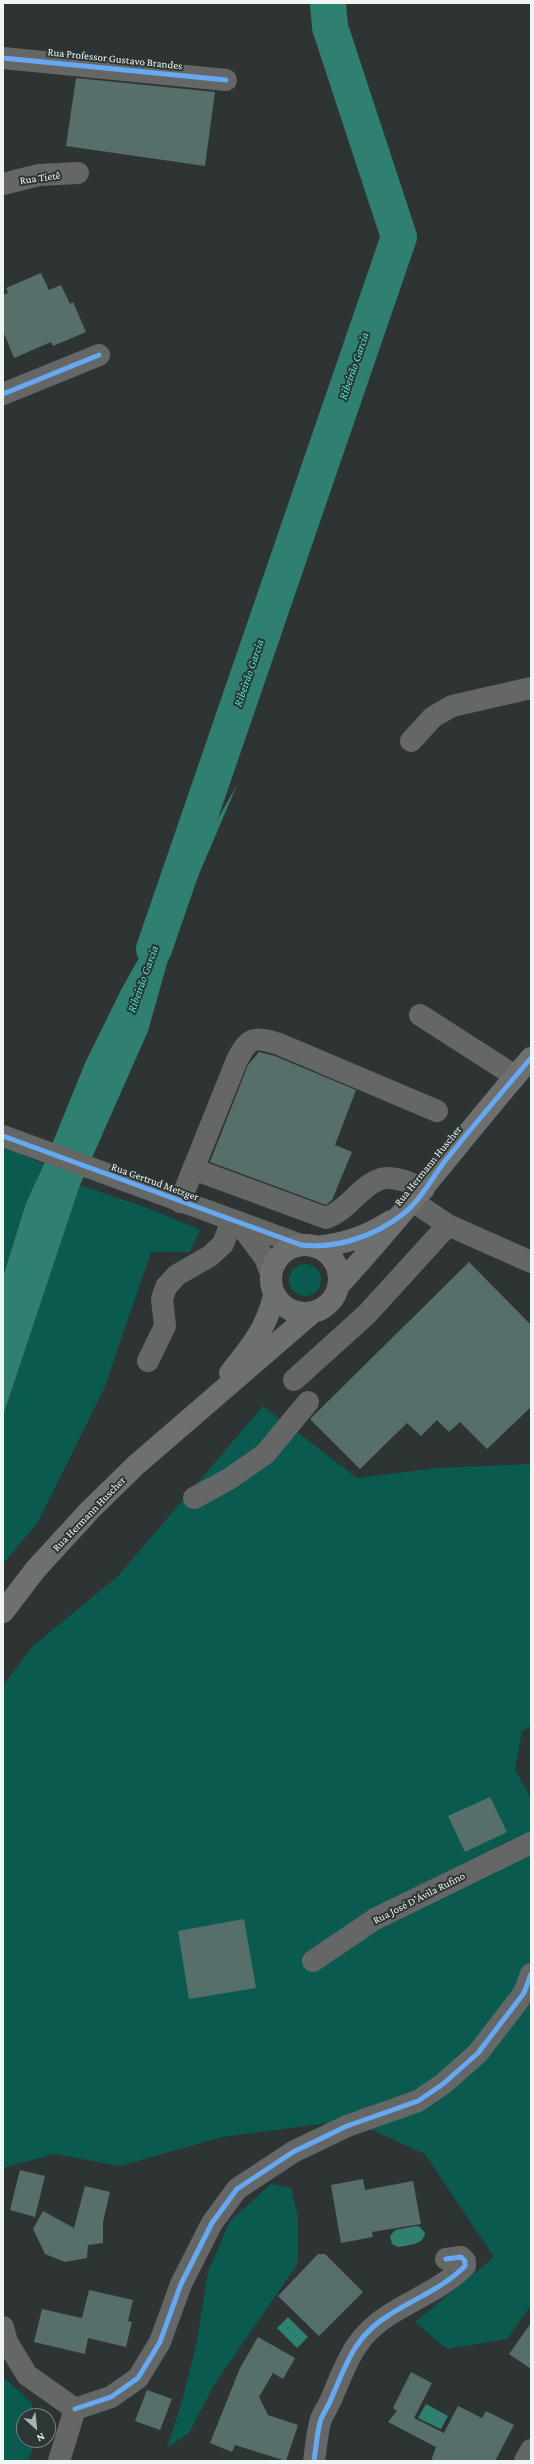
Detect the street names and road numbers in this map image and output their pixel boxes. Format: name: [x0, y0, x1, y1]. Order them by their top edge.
street label: Rua Professor Gustavo Brandes: [47, 45, 183, 73]
street label: Rua Tietê: [19, 169, 61, 187]
street label: Rua Hermann Huscher: [392, 1123, 464, 1209]
street label: Rua Gertrud Metzger: [109, 1160, 201, 1204]
street label: Rua Hermann Huscher: [50, 1474, 128, 1554]
street label: Rua José D'Ávila Rufino: [371, 1869, 467, 1927]

